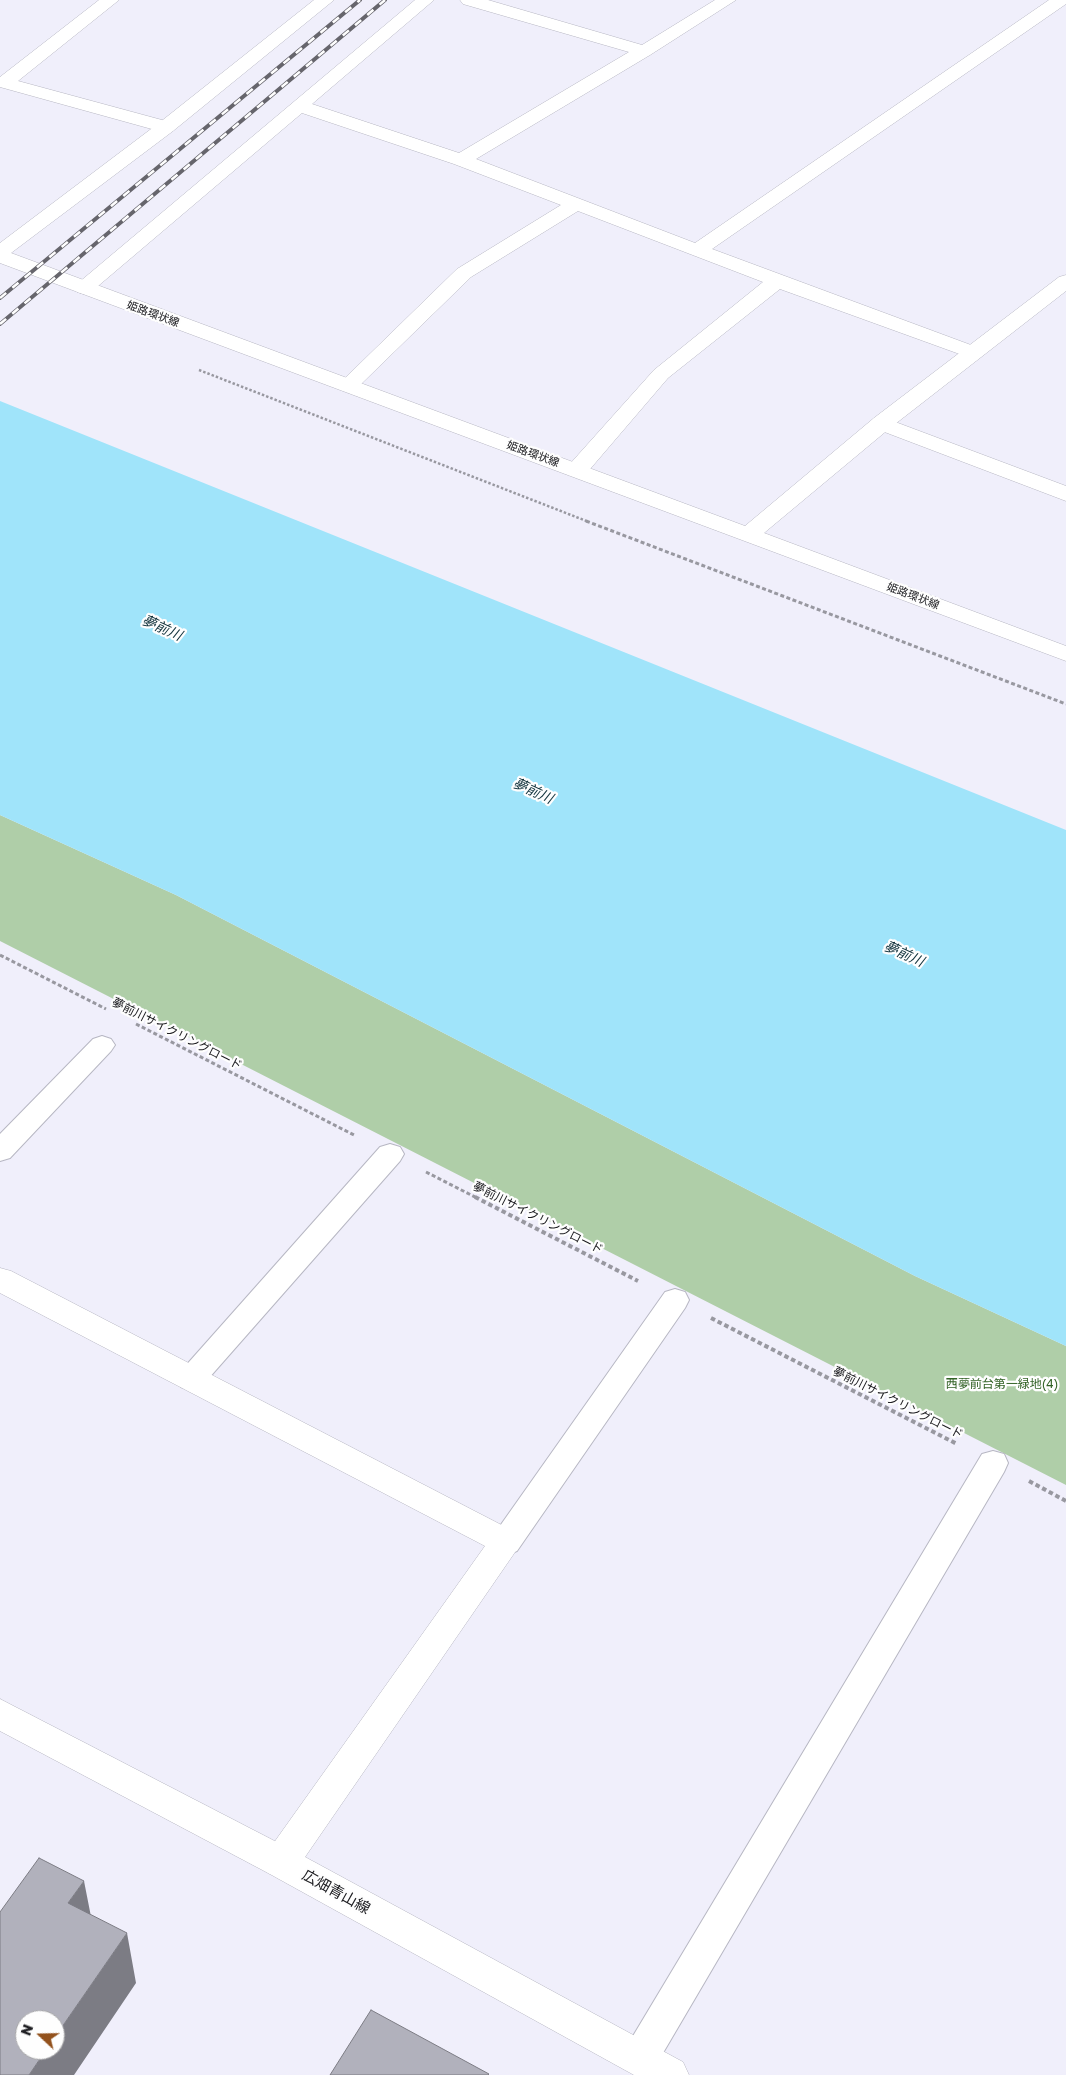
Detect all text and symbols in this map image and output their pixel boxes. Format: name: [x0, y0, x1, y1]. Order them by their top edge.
street label: 姫路環状線: [125, 298, 181, 330]
street label: 姫路環状線: [505, 438, 561, 470]
street label: 姫路環状線: [885, 580, 941, 612]
water label: 夢前川: [139, 612, 185, 644]
water label: 夢前川: [510, 775, 556, 807]
water label: 夢前川: [881, 938, 927, 970]
street label: 夢前川サイクリングロード: [110, 995, 244, 1073]
street label: 夢前川サイクリングロード: [471, 1179, 605, 1257]
street label: 夢前川サイクリングロード: [831, 1364, 965, 1442]
park label: 西夢前台第一緑地(4): [946, 1377, 1058, 1391]
street label: 広畑青山線: [299, 1866, 373, 1918]
north arrow: [15, 2010, 65, 2060]
text: N: [17, 2022, 36, 2038]

